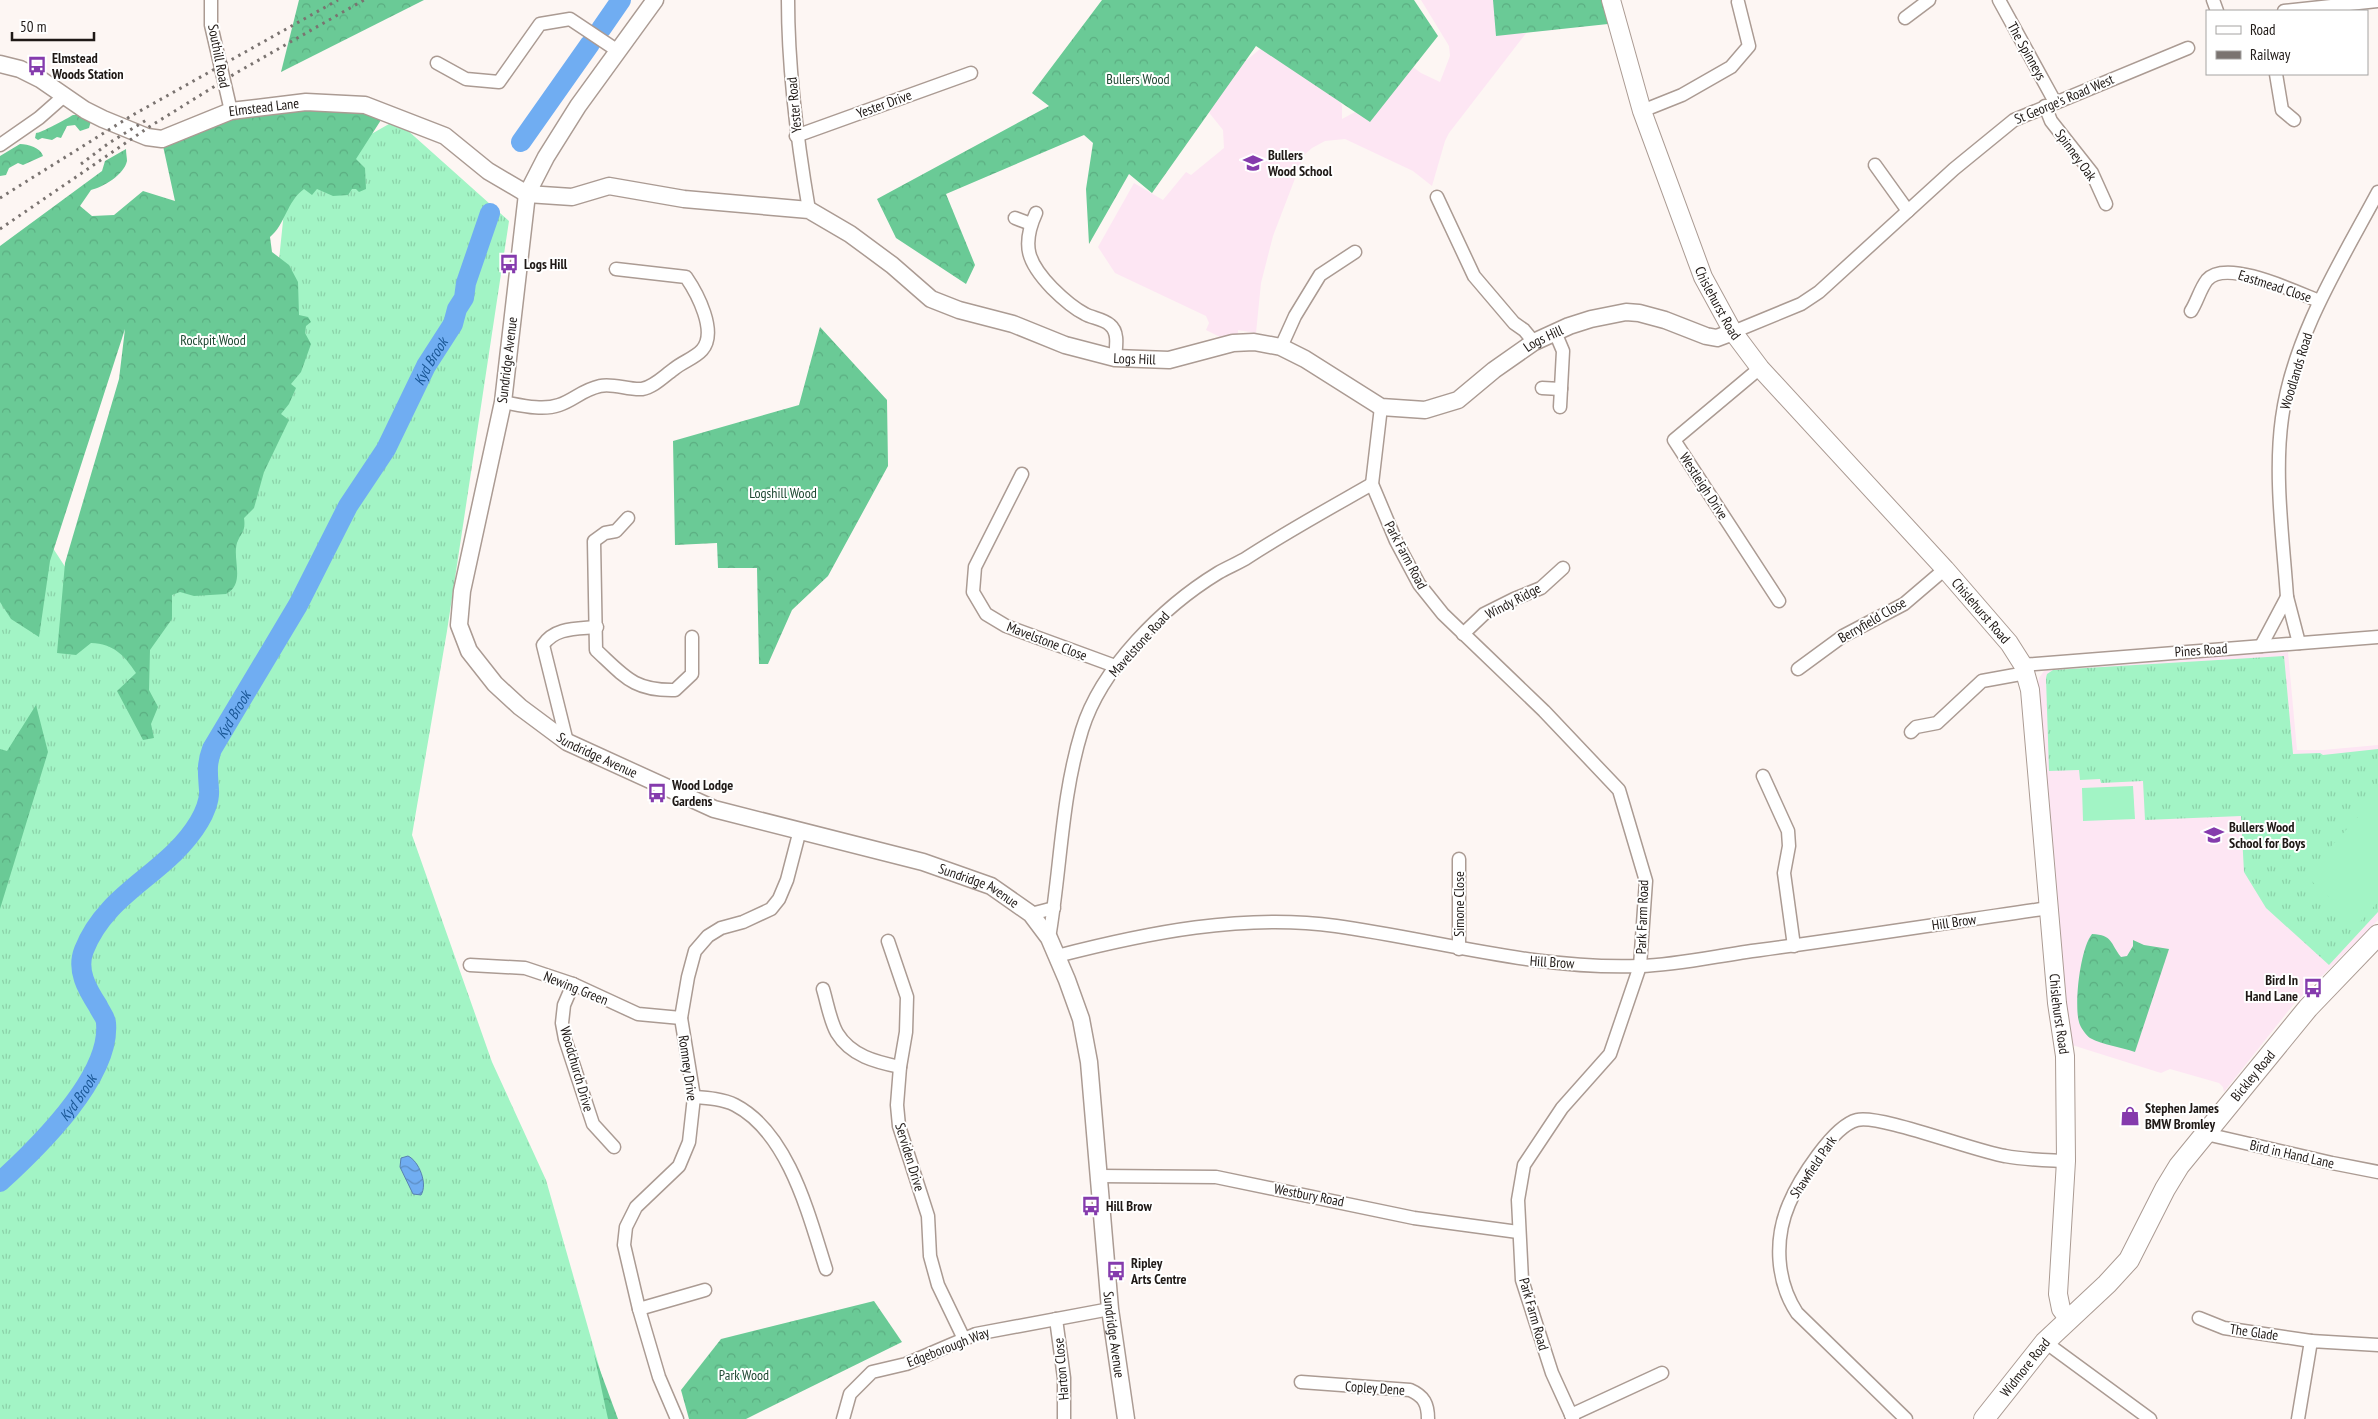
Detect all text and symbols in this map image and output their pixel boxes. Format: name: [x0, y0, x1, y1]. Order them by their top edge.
scale bar: [12, 10, 95, 42]
legend: [2206, 10, 2368, 75]
text: 50 m: [20, 17, 46, 36]
street label: The Spinneys: [2004, 19, 2051, 84]
text: Road: [2250, 20, 2276, 39]
street label: Southill Road: [204, 23, 234, 89]
text: Railway: [2250, 45, 2291, 64]
place label: Elmstead Woods Station: [51, 49, 124, 83]
bus stop icon: Elmstead Woods Station: [26, 55, 48, 77]
park label: Bullers Wood: [1106, 70, 1170, 88]
street label: St George's Road West: [2012, 70, 2117, 128]
street label: Yester Road: [783, 76, 805, 134]
street label: Yester Drive: [854, 86, 914, 122]
street label: Elmstead Lane: [228, 94, 300, 120]
street label: Spinney Oak: [2051, 126, 2101, 185]
place label: Bullers Wood School: [1267, 146, 1333, 180]
school or university icon: Bullers Wood School: [1242, 152, 1264, 174]
bus stop icon: Logs Hill: [498, 253, 520, 275]
place label: Logs Hill: [524, 255, 568, 273]
street label: Chislehurst Road: [1691, 264, 1745, 344]
street label: Eastmead Close: [2236, 266, 2314, 306]
street label: Sundridge Avenue: [493, 315, 521, 404]
street label: Logs Hill: [1520, 321, 1567, 356]
street label: Woodlands Road: [2276, 330, 2316, 412]
park label: Rockpit Wood: [180, 331, 246, 349]
water label: Kyd Brook: [409, 332, 453, 388]
street label: Logs Hill: [1113, 349, 1157, 369]
street label: Westleigh Drive: [1676, 449, 1732, 523]
park label: Logshill Wood: [749, 484, 817, 502]
street label: Park Farm Road: [1381, 518, 1431, 592]
street label: Chislehurst Road: [1948, 574, 2014, 647]
street label: Windy Ridge: [1482, 579, 1544, 623]
street label: Berryfield Close: [1835, 593, 1909, 647]
street label: Mavelstone Road: [1105, 607, 1173, 681]
street label: Mavelstone Close: [1004, 617, 1090, 665]
street label: Pines Road: [2174, 639, 2228, 661]
water label: Kyd Brook: [211, 685, 255, 742]
street label: Sundridge Avenue: [553, 728, 640, 782]
place label: Wood Lodge Gardens: [671, 776, 733, 810]
bus stop icon: Wood Lodge Gardens: [646, 782, 668, 804]
place label: Bullers Wood School for Boys: [2229, 818, 2306, 852]
school or university icon: Bullers Wood School for Boys: [2203, 824, 2225, 846]
street label: Sundridge Avenue: [936, 859, 1023, 912]
street label: Simone Close: [1450, 871, 1468, 937]
street label: Park Farm Road: [1632, 879, 1652, 955]
street label: Hill Brow: [1931, 910, 1978, 934]
street label: Hill Brow: [1529, 951, 1576, 973]
street label: Newing Green: [541, 967, 611, 1009]
place label: Bird In Hand Lane: [2245, 971, 2298, 1005]
street label: Chislehurst Road: [2046, 973, 2074, 1055]
bus stop icon: Bird In Hand Lane: [2302, 977, 2324, 999]
street label: Woodchurch Drive: [556, 1024, 598, 1114]
street label: Romney Drive: [674, 1034, 702, 1102]
street label: Bickley Road: [2227, 1046, 2279, 1105]
water label: Kyd Brook: [55, 1069, 101, 1124]
place label: Stephen James BMW Bromley: [2145, 1099, 2219, 1133]
shop icon: Stephen James BMW Bromley: [2119, 1105, 2141, 1127]
street label: Serviden Drive: [891, 1121, 929, 1194]
street label: Shawfield Park: [1786, 1132, 1841, 1201]
street label: Bird in Hand Lane: [2248, 1136, 2336, 1172]
street label: Westbury Road: [1272, 1179, 1346, 1211]
bus stop icon: Hill Brow: [1080, 1195, 1102, 1217]
place label: Hill Brow: [1106, 1197, 1152, 1215]
place label: Ripley Arts Centre: [1130, 1254, 1187, 1288]
bus stop icon: Ripley Arts Centre: [1105, 1260, 1127, 1282]
street label: Park Farm Road: [1515, 1276, 1553, 1352]
street label: Sundridge Avenue: [1100, 1291, 1129, 1379]
street label: The Glade: [2229, 1320, 2280, 1344]
street label: Edgeborough Way: [904, 1323, 992, 1371]
street label: Widmore Road: [1996, 1334, 2054, 1400]
street label: Harton Close: [1049, 1337, 1073, 1401]
park label: Park Wood: [719, 1366, 769, 1384]
street label: Copley Dene: [1345, 1377, 1406, 1399]

